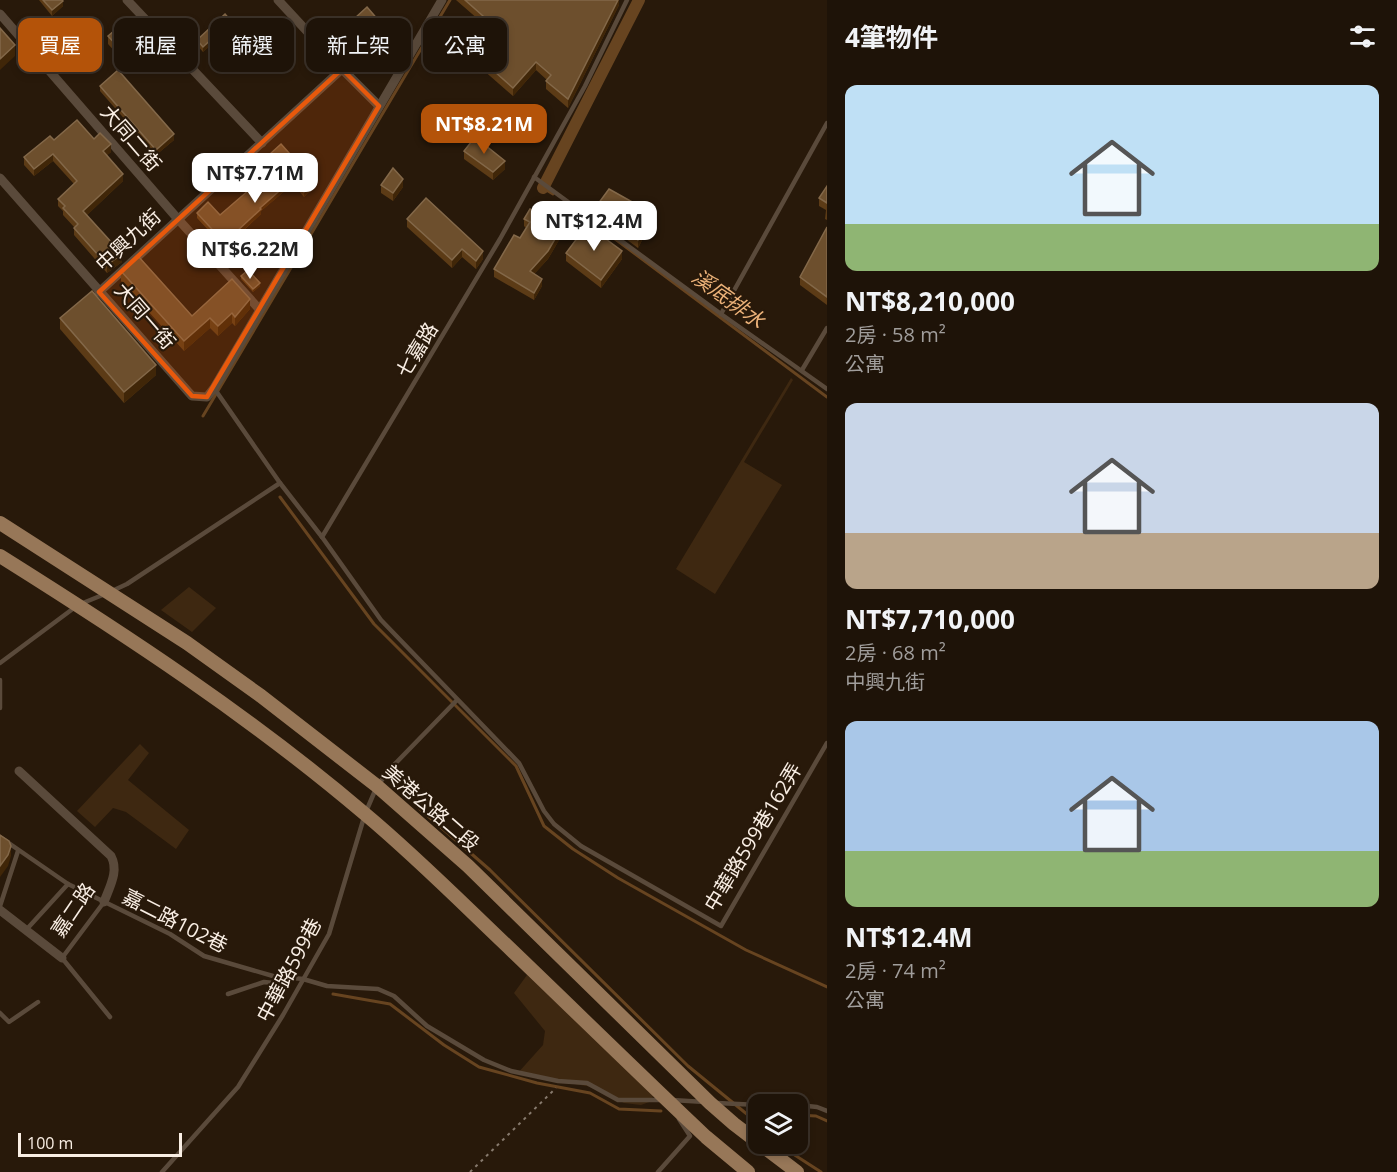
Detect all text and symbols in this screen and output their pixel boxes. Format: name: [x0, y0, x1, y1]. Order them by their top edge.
chip: 買屋: [18, 18, 102, 72]
chip: 租屋: [114, 18, 198, 72]
chip: 篩選: [210, 18, 294, 72]
chip: 新上架: [306, 18, 411, 72]
chip: 公寓: [423, 18, 507, 72]
text: 4筆物件: [845, 19, 938, 55]
icon: filters: [1346, 20, 1379, 53]
street label: 大同二街: [95, 99, 168, 177]
pin: NT$8.21M: [422, 104, 546, 155]
text: NT$8.21M: [435, 110, 533, 137]
icon: home: [1058, 124, 1166, 232]
pin: NT$7.71M: [193, 153, 317, 204]
text: NT$7.71M: [206, 159, 304, 186]
pin: NT$12.4M: [532, 201, 656, 252]
street label: 中興九街: [89, 202, 166, 277]
text: NT$12.4M: [545, 207, 643, 234]
pin: NT$6.22M: [188, 229, 312, 280]
text: NT$6.22M: [201, 235, 299, 262]
water label: 溪底排水: [686, 262, 772, 335]
street label: 大同一街: [109, 277, 182, 355]
text: NT$8,210,000: [845, 283, 1015, 319]
street label: 七嘉路: [390, 317, 444, 382]
text: 2房 · 58 m²: [845, 321, 946, 348]
text: 公寓: [845, 350, 885, 377]
icon: home: [1058, 442, 1166, 550]
text: NT$7,710,000: [845, 601, 1015, 637]
text: 2房 · 68 m²: [845, 639, 946, 666]
text: 中興九街: [845, 668, 925, 695]
street label: 美港公路二段: [377, 758, 485, 857]
street label: 中華路599巷162弄: [698, 758, 808, 916]
icon: home: [1058, 760, 1166, 868]
street label: 嘉二路: [45, 877, 101, 942]
street label: 嘉二路102巷: [118, 883, 232, 959]
street label: 中華路599巷: [250, 913, 327, 1027]
text: NT$12.4M: [845, 919, 973, 955]
text: 2房 · 74 m²: [845, 957, 946, 984]
text: 公寓: [845, 986, 885, 1013]
map controls: [748, 1094, 808, 1154]
button: layers: [748, 1094, 808, 1154]
scale bar: [18, 1130, 182, 1158]
text: 100 m: [27, 1132, 73, 1154]

